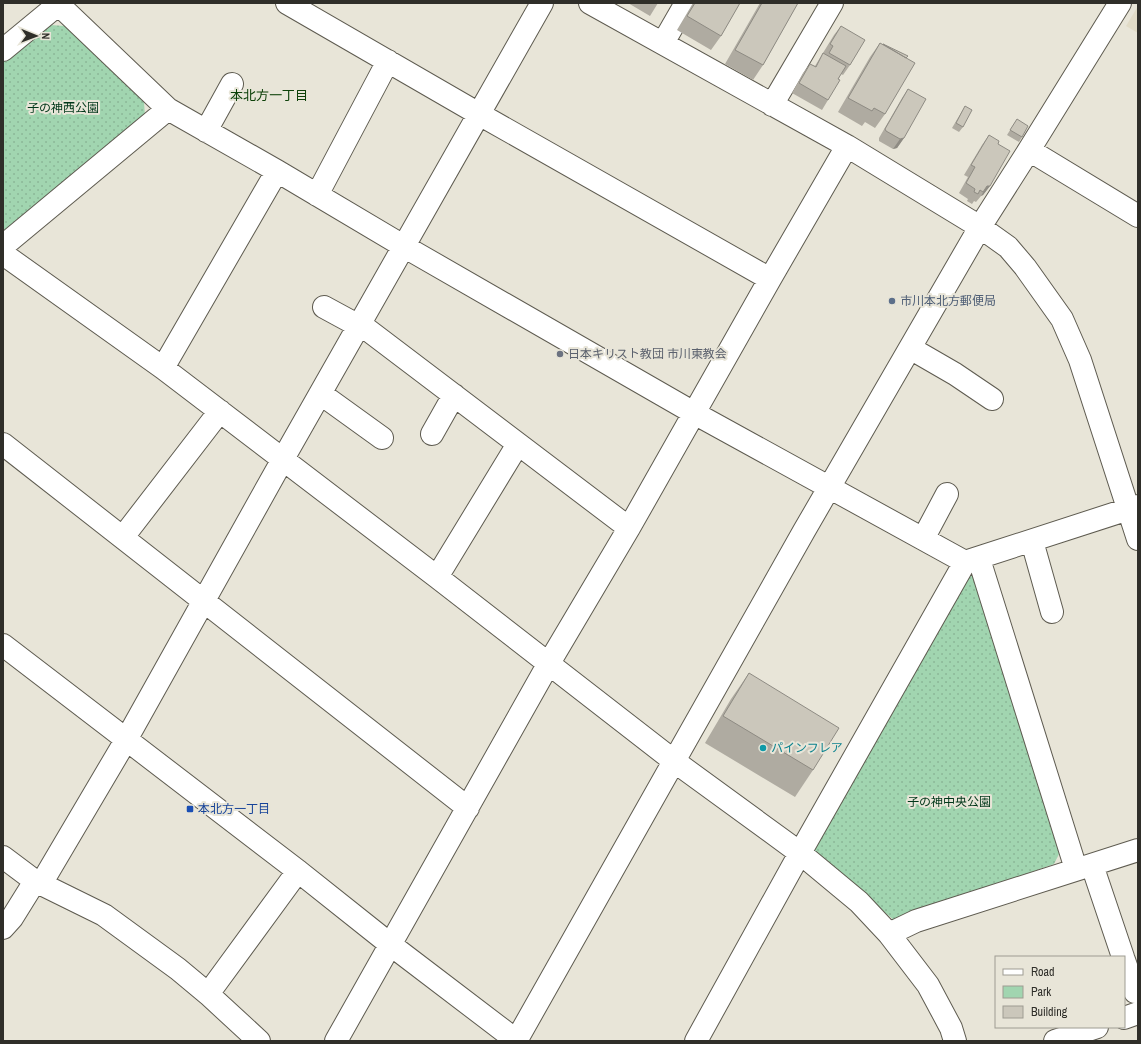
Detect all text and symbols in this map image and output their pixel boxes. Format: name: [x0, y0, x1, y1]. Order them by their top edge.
north arrow: [16, 16, 56, 56]
text: N: [39, 33, 53, 40]
district label: 本北方一丁目: [230, 87, 308, 104]
park label: 子の神西公園: [27, 100, 99, 116]
place label: 市川本北方郵便局: [900, 293, 996, 309]
marker: 市川本北方郵便局: [887, 296, 897, 306]
place label: 日本キリスト教団 市川東教会: [568, 346, 727, 362]
marker: 日本キリスト教団 市川東教会: [555, 349, 565, 359]
place label: パインフレア: [771, 740, 843, 756]
marker: パインフレア: [758, 743, 768, 753]
park label: 子の神中央公園: [907, 794, 991, 810]
place label: 本北方一丁目: [198, 801, 270, 817]
marker: 本北方一丁目: [185, 804, 195, 814]
legend: [995, 956, 1125, 1028]
text: Road: [1031, 964, 1055, 980]
text: Park: [1031, 984, 1051, 1000]
text: Building: [1031, 1004, 1068, 1020]

